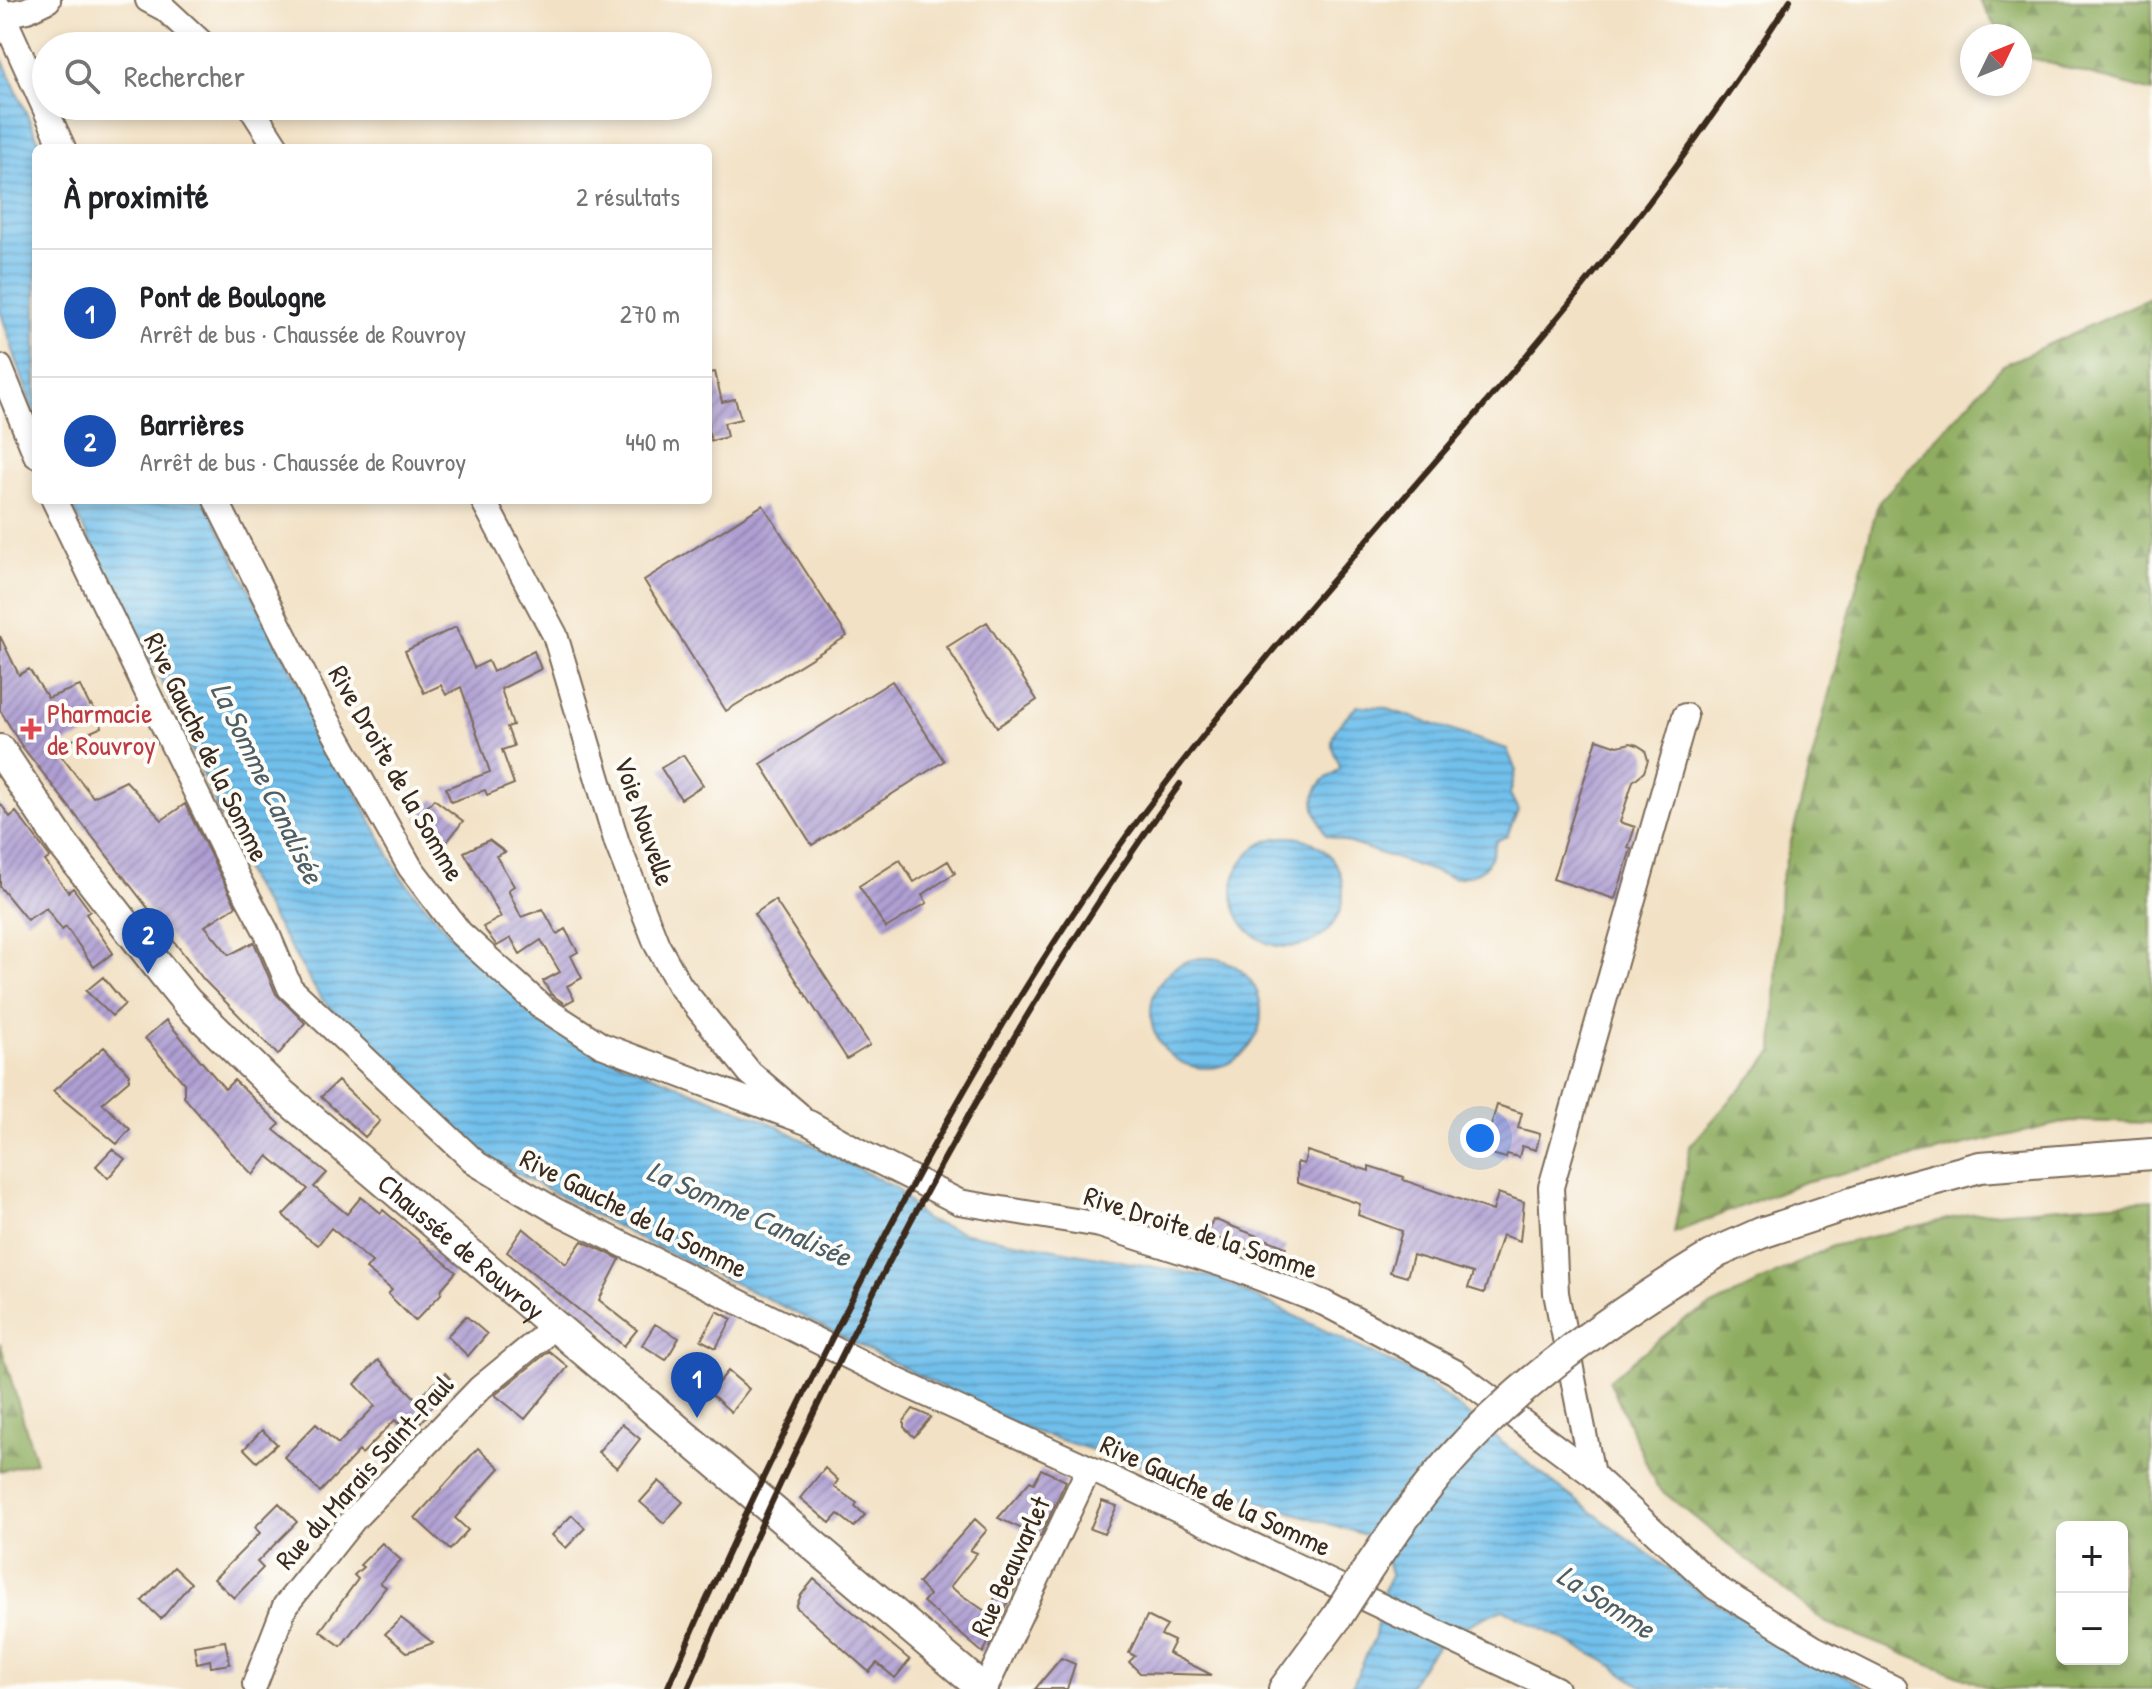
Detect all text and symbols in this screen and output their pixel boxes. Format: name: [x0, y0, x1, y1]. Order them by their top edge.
north arrow: [1960, 24, 2032, 96]
search box: [32, 32, 712, 120]
icon: search: [60, 54, 104, 98]
text: Rechercher: [124, 56, 245, 96]
text: À proximité: [64, 173, 209, 219]
text: 2 résultats: [576, 179, 680, 214]
text: Pont de Boulogne: [140, 276, 326, 316]
text: 1: [85, 296, 95, 331]
text: 270 m: [620, 296, 680, 331]
text: Arrêt de bus · Chaussée de Rouvroy: [140, 316, 466, 351]
text: Barrières: [140, 404, 244, 444]
text: 2: [84, 424, 96, 459]
text: 440 m: [625, 424, 680, 459]
text: Arrêt de bus · Chaussée de Rouvroy: [140, 444, 466, 479]
street label: Rive Gauche de la Somme: [135, 626, 279, 868]
street label: Rive Droite de la Somme: [320, 658, 474, 888]
water label: La Somme Canalisée: [202, 675, 334, 891]
place label: Pharmacie de Rouvroy: [47, 694, 156, 764]
marker: Pharmacie de Rouvroy: [22, 720, 40, 738]
street label: Voie Nouvelle: [605, 752, 685, 890]
pin: 2: [122, 908, 174, 974]
your location: [1460, 1118, 1500, 1158]
street label: Rive Gauche de la Somme: [514, 1139, 754, 1287]
water label: La Somme Canalisée: [641, 1150, 859, 1276]
street label: Chaussée de Rouvroy: [370, 1165, 553, 1329]
street label: Rive Droite de la Somme: [1079, 1176, 1323, 1288]
pin: 1: [671, 1352, 723, 1418]
street label: Rue du Marais Saint-Paul: [266, 1366, 462, 1578]
street label: Rive Gauche de la Somme: [1095, 1425, 1337, 1565]
street label: Rue Beauvarlet: [961, 1490, 1059, 1642]
map controls: [2056, 1521, 2128, 1665]
button: +: [2056, 1521, 2128, 1593]
water label: La Somme: [1550, 1555, 1664, 1648]
button: −: [2056, 1593, 2128, 1665]

